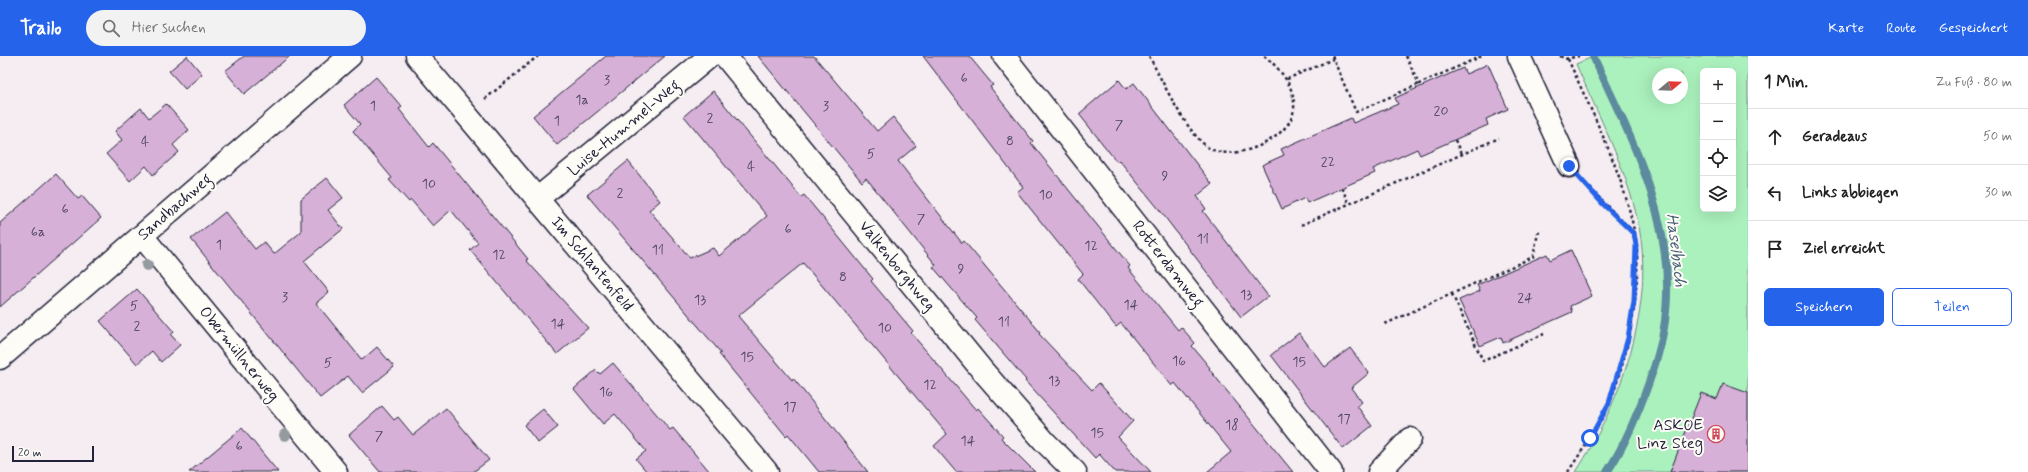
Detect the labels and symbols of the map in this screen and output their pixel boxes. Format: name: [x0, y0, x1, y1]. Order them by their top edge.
north arrow: [1652, 68, 1688, 104]
house number: 6: [960, 69, 968, 87]
house number: 3: [604, 71, 610, 89]
street label: Luise-Hummel-Weg: [563, 75, 685, 182]
house number: 1a: [575, 91, 589, 109]
house number: 1: [370, 97, 376, 115]
house number: 3: [823, 97, 829, 115]
house number: 20: [1434, 102, 1448, 120]
house number: 2: [707, 109, 714, 127]
house number: 1: [554, 112, 560, 130]
house number: 7: [1115, 116, 1124, 134]
house number: 8: [1006, 132, 1014, 150]
house number: 4: [141, 133, 149, 151]
house number: 5: [867, 145, 875, 163]
house number: 22: [1321, 153, 1335, 171]
route end: [1560, 157, 1578, 175]
house number: 4: [747, 158, 755, 176]
house number: 9: [1162, 167, 1169, 185]
street label: Sandbachweg: [133, 169, 217, 246]
house number: 10: [422, 175, 436, 193]
house number: 2: [617, 184, 624, 202]
house number: 10: [1039, 186, 1053, 204]
house number: 6: [61, 200, 69, 218]
house number: 7: [917, 210, 926, 228]
street label: Im Schlantenfeld: [546, 212, 638, 316]
water label: Haselbach: [1661, 212, 1691, 288]
street label: Valkenborghweg: [854, 216, 940, 316]
street label: Rotterdamweg: [1127, 216, 1209, 312]
house number: 6: [784, 220, 792, 238]
house number: 6a: [31, 223, 45, 241]
house number: 11: [1197, 230, 1209, 248]
house number: 1: [216, 236, 222, 254]
house number: 12: [1084, 237, 1098, 255]
house number: 11: [652, 241, 664, 259]
house number: 12: [492, 246, 506, 264]
house number: 9: [958, 260, 965, 278]
house number: 8: [839, 268, 847, 286]
house number: 13: [1240, 286, 1252, 304]
house number: 3: [282, 288, 288, 306]
house number: 24: [1517, 289, 1533, 307]
house number: 13: [694, 291, 706, 309]
house number: 14: [1124, 296, 1139, 314]
house number: 5: [130, 297, 138, 315]
street label: Obermüllnerweg: [193, 302, 284, 406]
house number: 11: [998, 313, 1010, 331]
house number: 14: [551, 315, 566, 333]
house number: 2: [134, 317, 141, 335]
house number: 10: [878, 319, 892, 337]
house number: 15: [740, 348, 754, 366]
house number: 16: [1172, 352, 1186, 370]
house number: 15: [1292, 353, 1306, 371]
house number: 5: [324, 354, 332, 372]
house number: 13: [1048, 372, 1060, 390]
house number: 12: [923, 376, 937, 394]
house number: 16: [599, 383, 613, 401]
house number: 17: [783, 398, 797, 416]
house number: 17: [1337, 410, 1351, 428]
place label: ASKOE Linz Steg: [1637, 415, 1703, 455]
house number: 18: [1225, 416, 1239, 434]
house number: 15: [1090, 424, 1104, 442]
building icon: ASKOE Linz Steg: [1706, 424, 1726, 444]
house number: 7: [375, 427, 384, 445]
route start: [1581, 429, 1599, 447]
house number: 14: [961, 432, 976, 450]
house number: 6: [235, 437, 243, 455]
scale bar: [12, 444, 94, 463]

